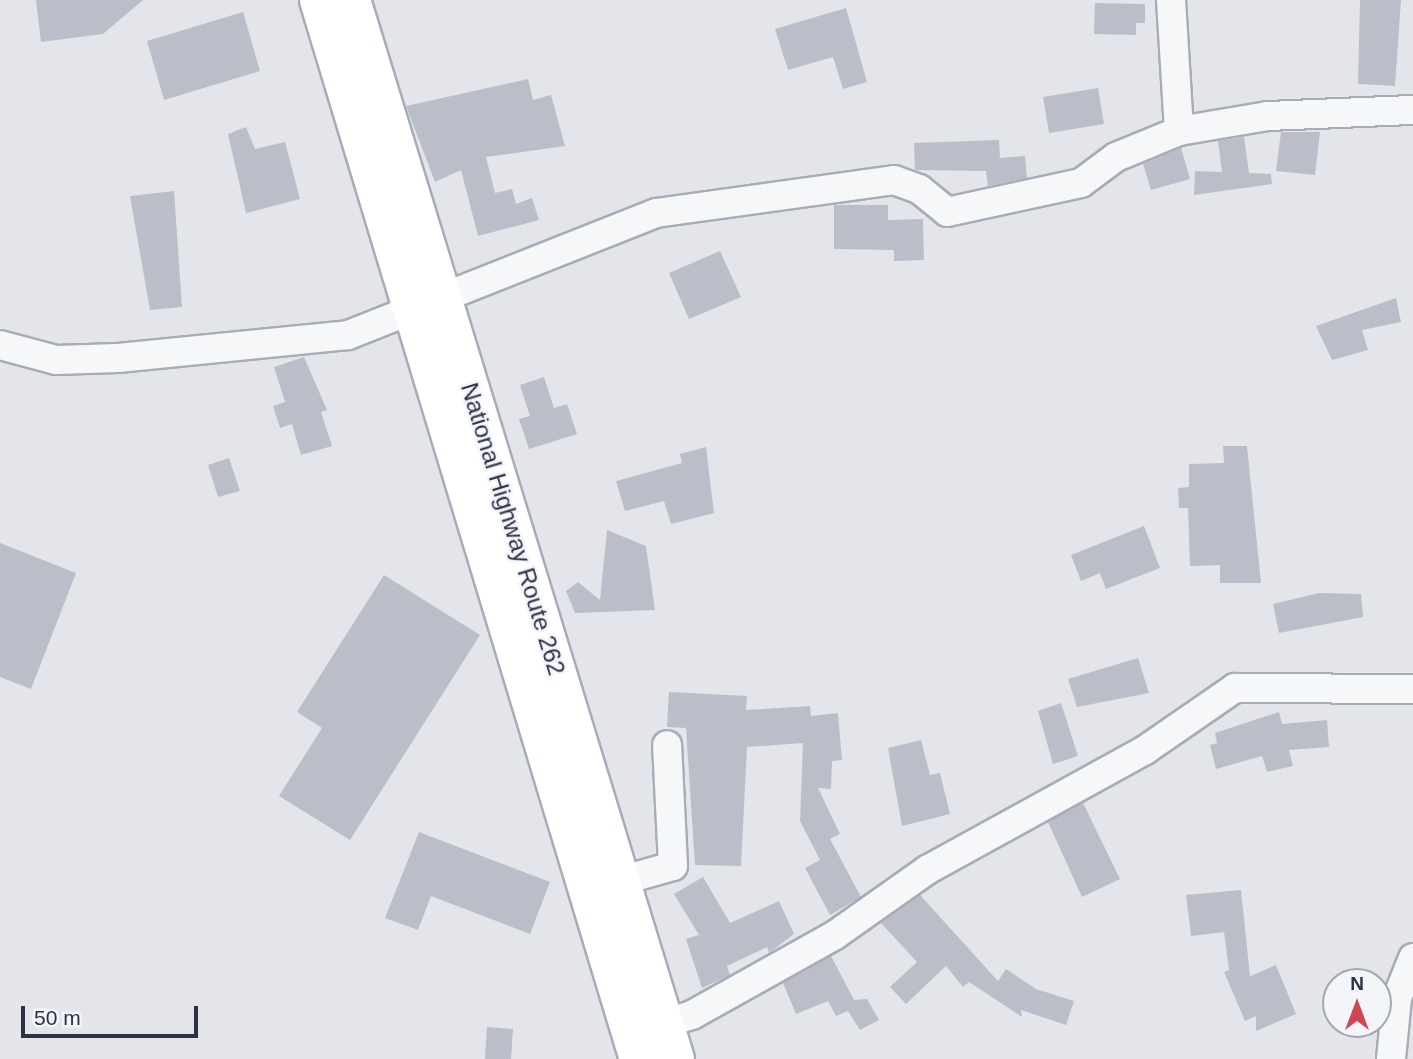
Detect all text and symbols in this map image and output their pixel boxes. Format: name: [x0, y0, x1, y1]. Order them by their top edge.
street label: National Highway Route 262: [455, 379, 571, 679]
north arrow: [1322, 968, 1392, 1038]
text: N: [1350, 973, 1364, 994]
scale bar: [24, 992, 201, 1036]
text: 50 m: [34, 1006, 81, 1029]

